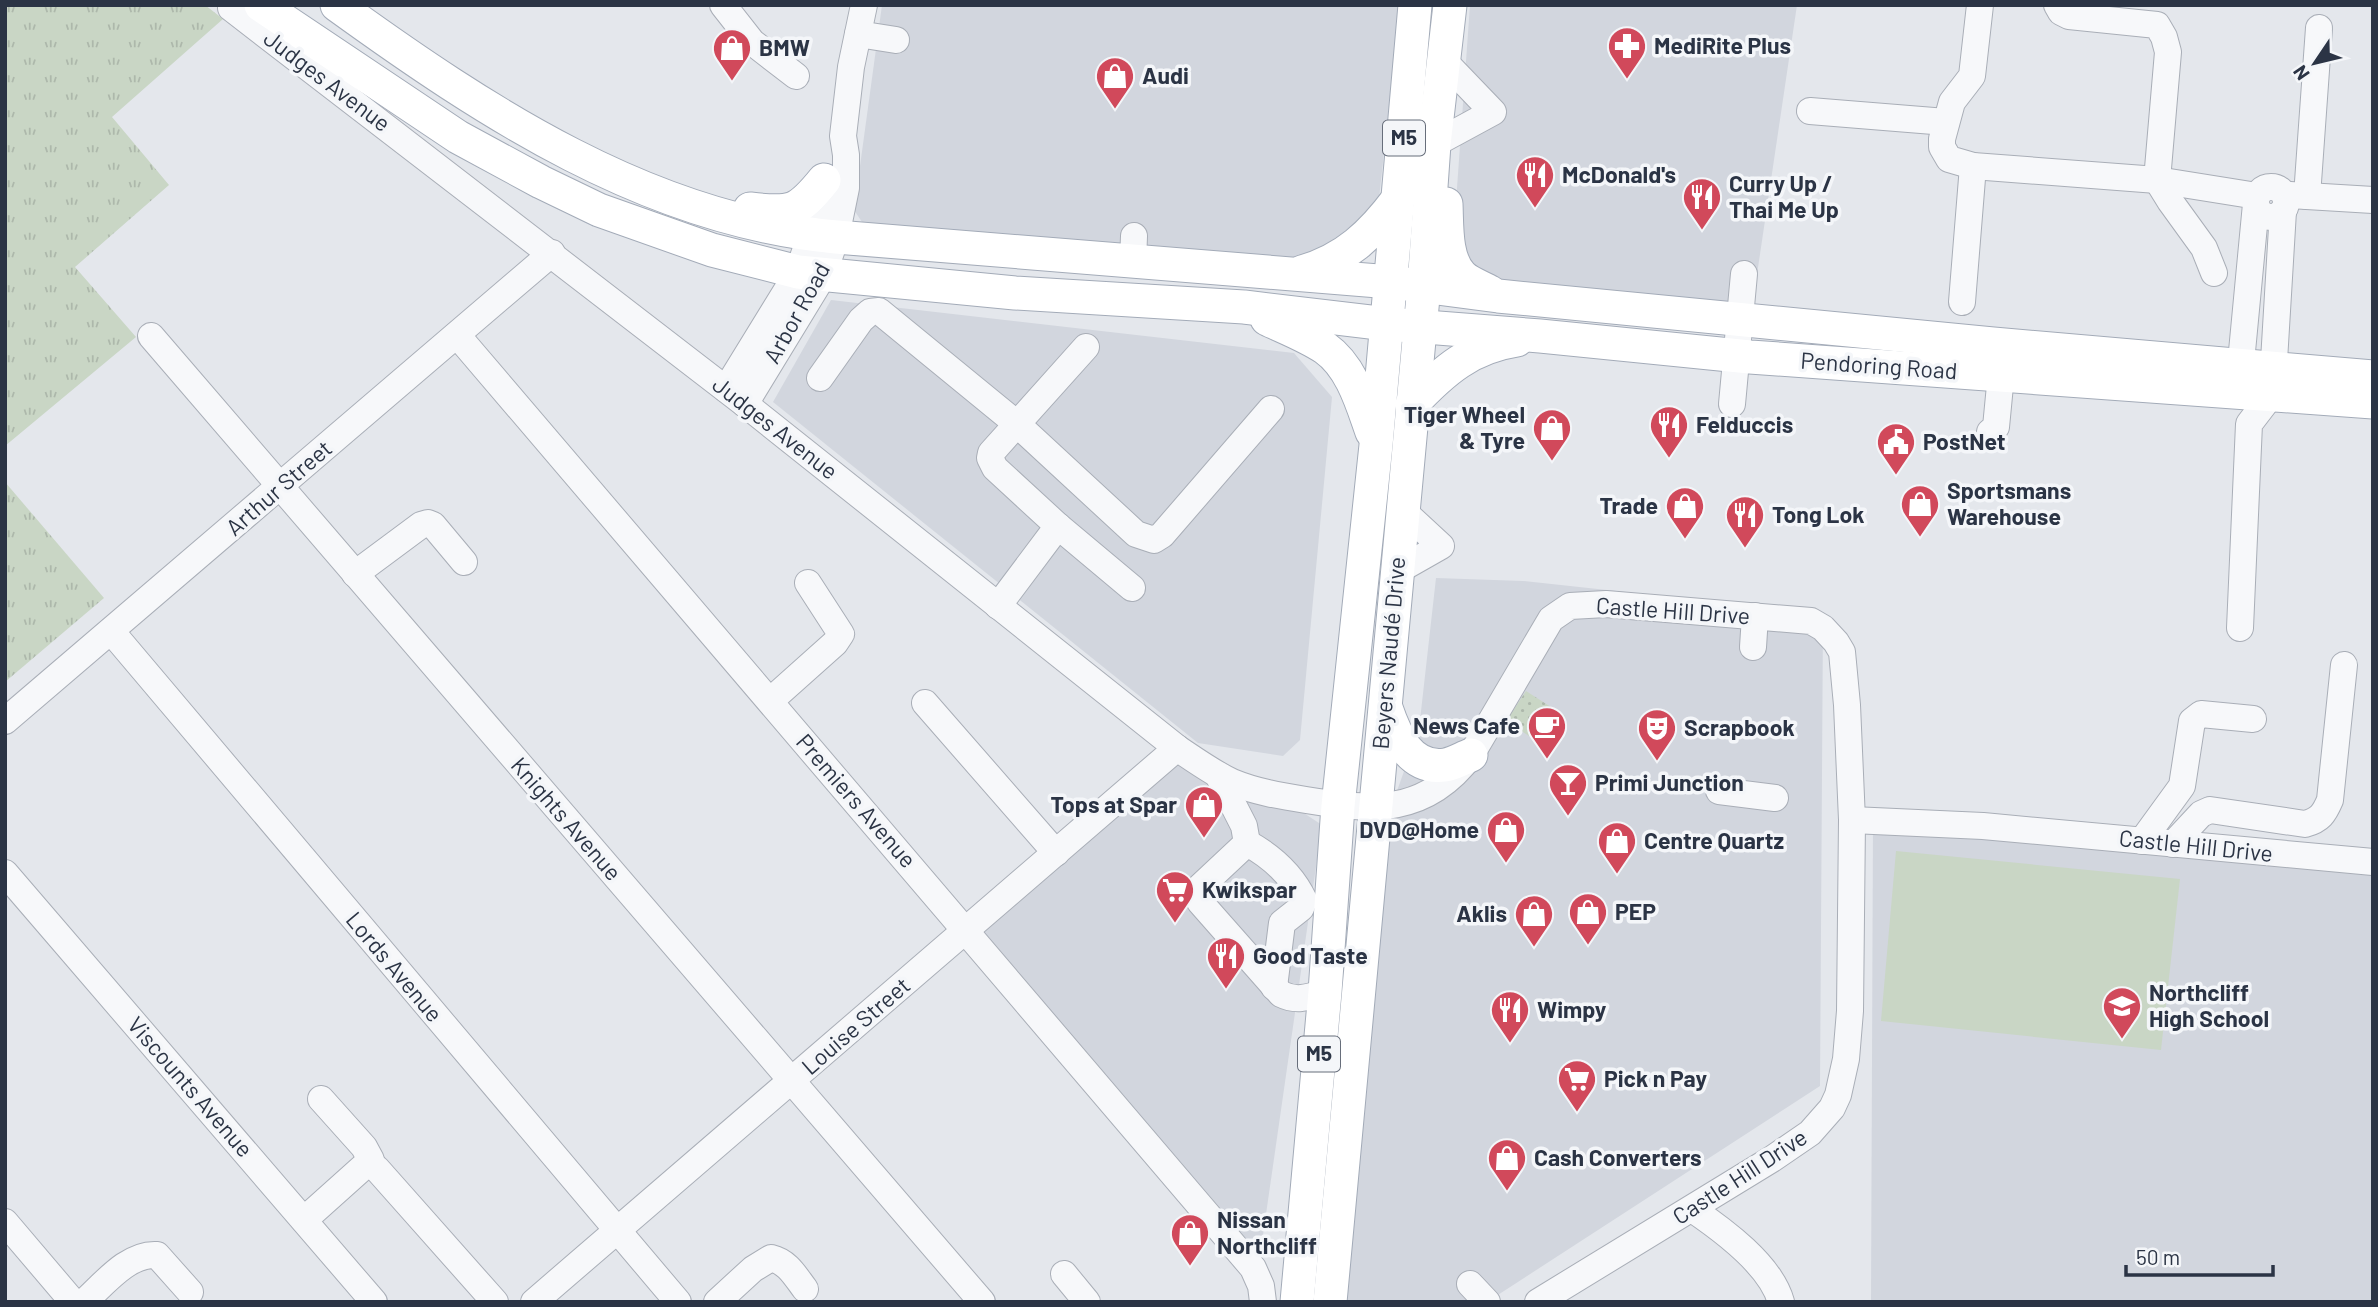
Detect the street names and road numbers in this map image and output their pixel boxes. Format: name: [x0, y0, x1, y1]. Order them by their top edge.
street label: Judges Avenue: [259, 23, 396, 137]
road number: M5: [1383, 120, 1425, 156]
street label: Arbor Road: [757, 257, 835, 368]
street label: Pendoring Road: [1800, 346, 1958, 384]
street label: Judges Avenue: [707, 370, 844, 485]
street label: Arthur Street: [220, 434, 337, 541]
street label: Beyers Naudé Drive: [1366, 556, 1410, 750]
street label: Castle Hill Drive: [1595, 591, 1751, 629]
street label: Premiers Avenue: [791, 728, 923, 873]
street label: Knights Avenue: [506, 751, 628, 886]
street label: Castle Hill Drive: [2118, 823, 2274, 867]
street label: Lords Avenue: [341, 906, 449, 1027]
street label: Louise Street: [795, 971, 915, 1080]
street label: Viscounts Avenue: [122, 1010, 259, 1162]
road number: M5: [1298, 1036, 1340, 1072]
street label: Castle Hill Drive: [1667, 1122, 1812, 1230]

